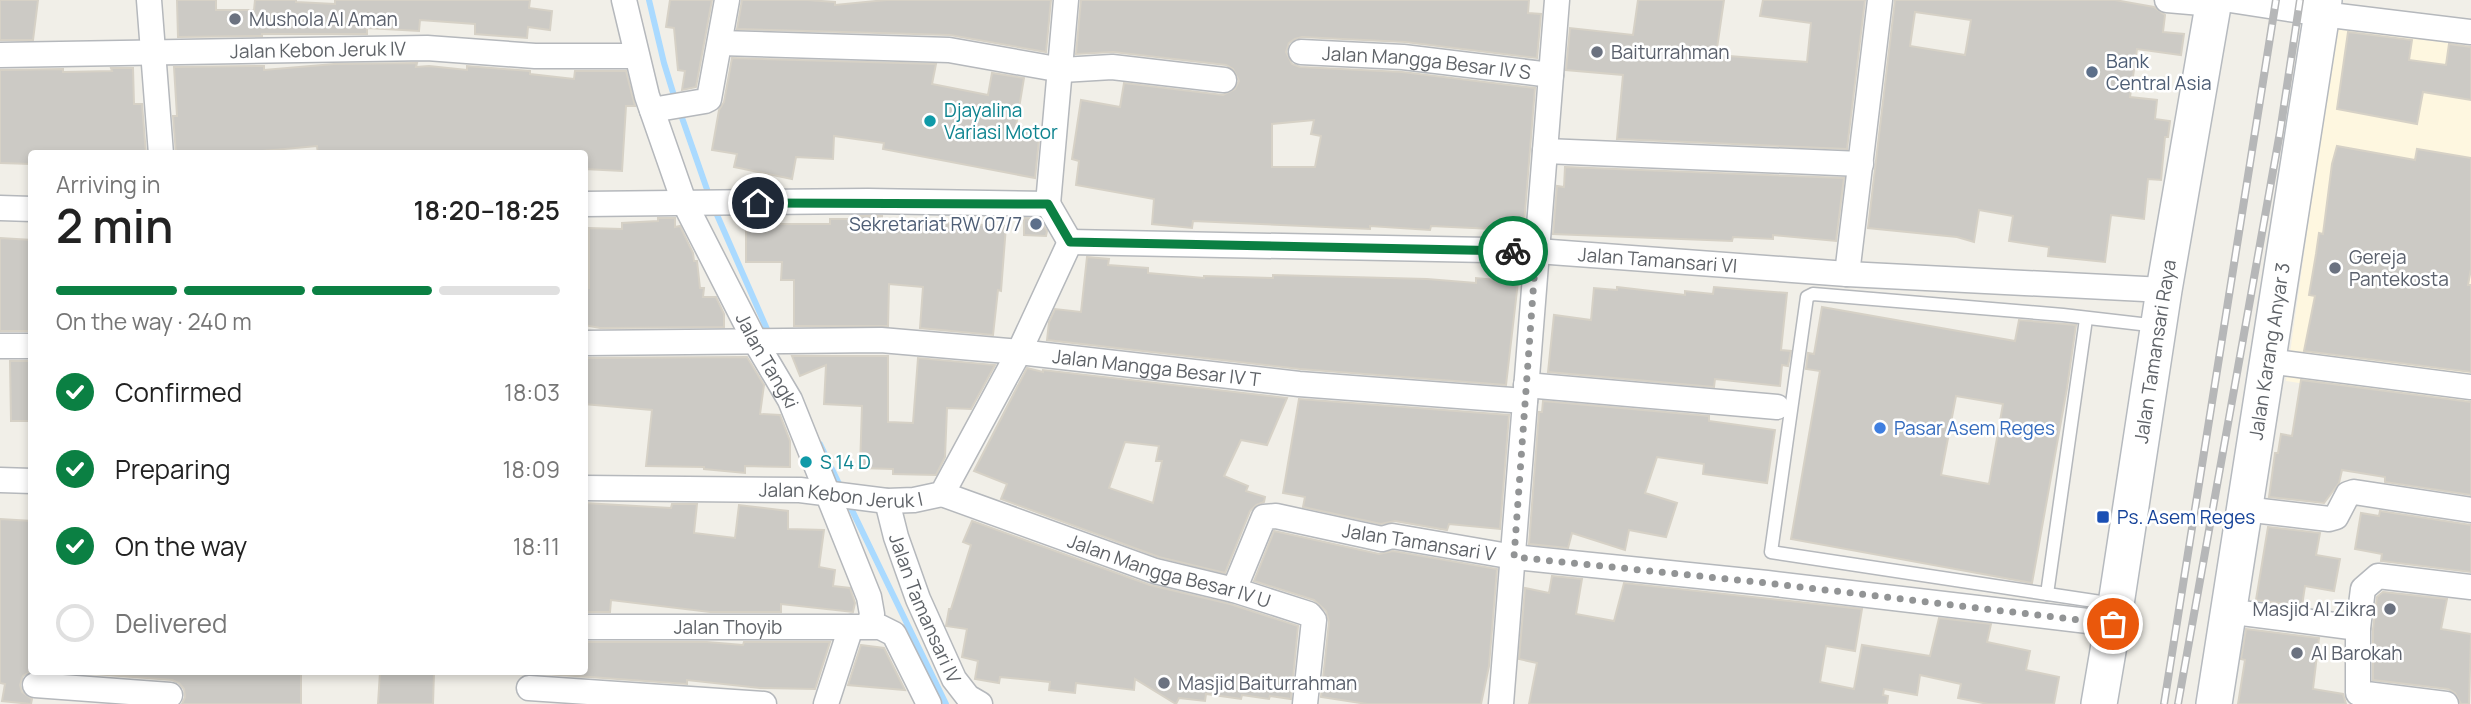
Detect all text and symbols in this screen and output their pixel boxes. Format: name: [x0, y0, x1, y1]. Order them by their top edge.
place label: Mushola Al Aman: [249, 6, 398, 32]
marker: Mushola Al Aman: [227, 11, 243, 27]
street label: Jalan Kebon Jeruk IV: [230, 35, 407, 64]
place label: Baiturrahman: [1611, 39, 1730, 65]
street label: Jalan Mangga Besar IV S: [1322, 40, 1533, 85]
marker: Baiturrahman: [1589, 44, 1605, 60]
place label: Bank Central Asia: [2106, 48, 2212, 96]
marker: Bank Central Asia: [2084, 64, 2100, 80]
place label: Djayalina Variasi Motor: [944, 97, 1058, 145]
marker: Djayalina Variasi Motor: [922, 113, 938, 129]
text: Arriving in: [56, 168, 161, 200]
pin: [728, 173, 788, 233]
icon: home: [739, 184, 777, 222]
text: 18:20–18:25: [414, 192, 560, 228]
text: 2 min: [56, 194, 173, 257]
place label: Sekretariat RW 07/7: [849, 211, 1022, 237]
marker: Sekretariat RW 07/7: [1028, 216, 1044, 232]
courier: [1478, 216, 1548, 286]
icon: bike: [1494, 232, 1532, 270]
street label: Jalan Tamansari VI: [1577, 241, 1738, 279]
place label: Gereja Pantekosta: [2349, 244, 2449, 292]
street label: Jalan Tamansari Raya: [2128, 257, 2182, 445]
marker: Gereja Pantekosta: [2327, 260, 2343, 276]
street label: Jalan Karang Anyar 3: [2242, 261, 2296, 442]
text: On the way · 240 m: [56, 305, 252, 337]
street label: Jalan Tangki: [730, 308, 805, 412]
street label: Jalan Mangga Besar IV T: [1051, 343, 1263, 393]
icon: check: [56, 373, 94, 411]
text: Confirmed: [115, 374, 242, 410]
text: 18:03: [504, 376, 560, 408]
place label: Pasar Asem Reges: [1894, 415, 2055, 441]
marker: Pasar Asem Reges: [1872, 420, 1888, 436]
place label: S 14 D: [820, 449, 871, 475]
icon: check: [56, 450, 94, 488]
text: Preparing: [115, 451, 231, 487]
text: 18:09: [503, 453, 560, 485]
marker: S 14 D: [798, 454, 814, 470]
street label: Jalan Kebon Jeruk I: [759, 477, 925, 514]
place label: Ps. Asem Reges: [2117, 504, 2255, 530]
marker: Ps. Asem Reges: [2095, 509, 2111, 525]
street label: Jalan Tamansari V: [1340, 517, 1498, 567]
icon: check: [56, 527, 94, 565]
street label: Jalan Mangga Besar IV U: [1064, 527, 1274, 614]
text: On the way: [115, 528, 247, 564]
text: 18:11: [513, 530, 560, 562]
street label: Jalan Tamansari IV: [883, 530, 967, 688]
pin: [2083, 594, 2143, 654]
place label: Masjid Al Zikra: [2252, 596, 2376, 622]
marker: Masjid Al Zikra: [2382, 601, 2398, 617]
text: Delivered: [115, 605, 227, 641]
icon: bag: [2094, 605, 2132, 643]
street label: Jalan Thoyib: [674, 614, 782, 640]
place label: Al Barokah: [2311, 640, 2403, 666]
marker: Al Barokah: [2289, 645, 2305, 661]
place label: Masjid Baiturrahman: [1178, 670, 1357, 696]
marker: Masjid Baiturrahman: [1156, 675, 1172, 691]

